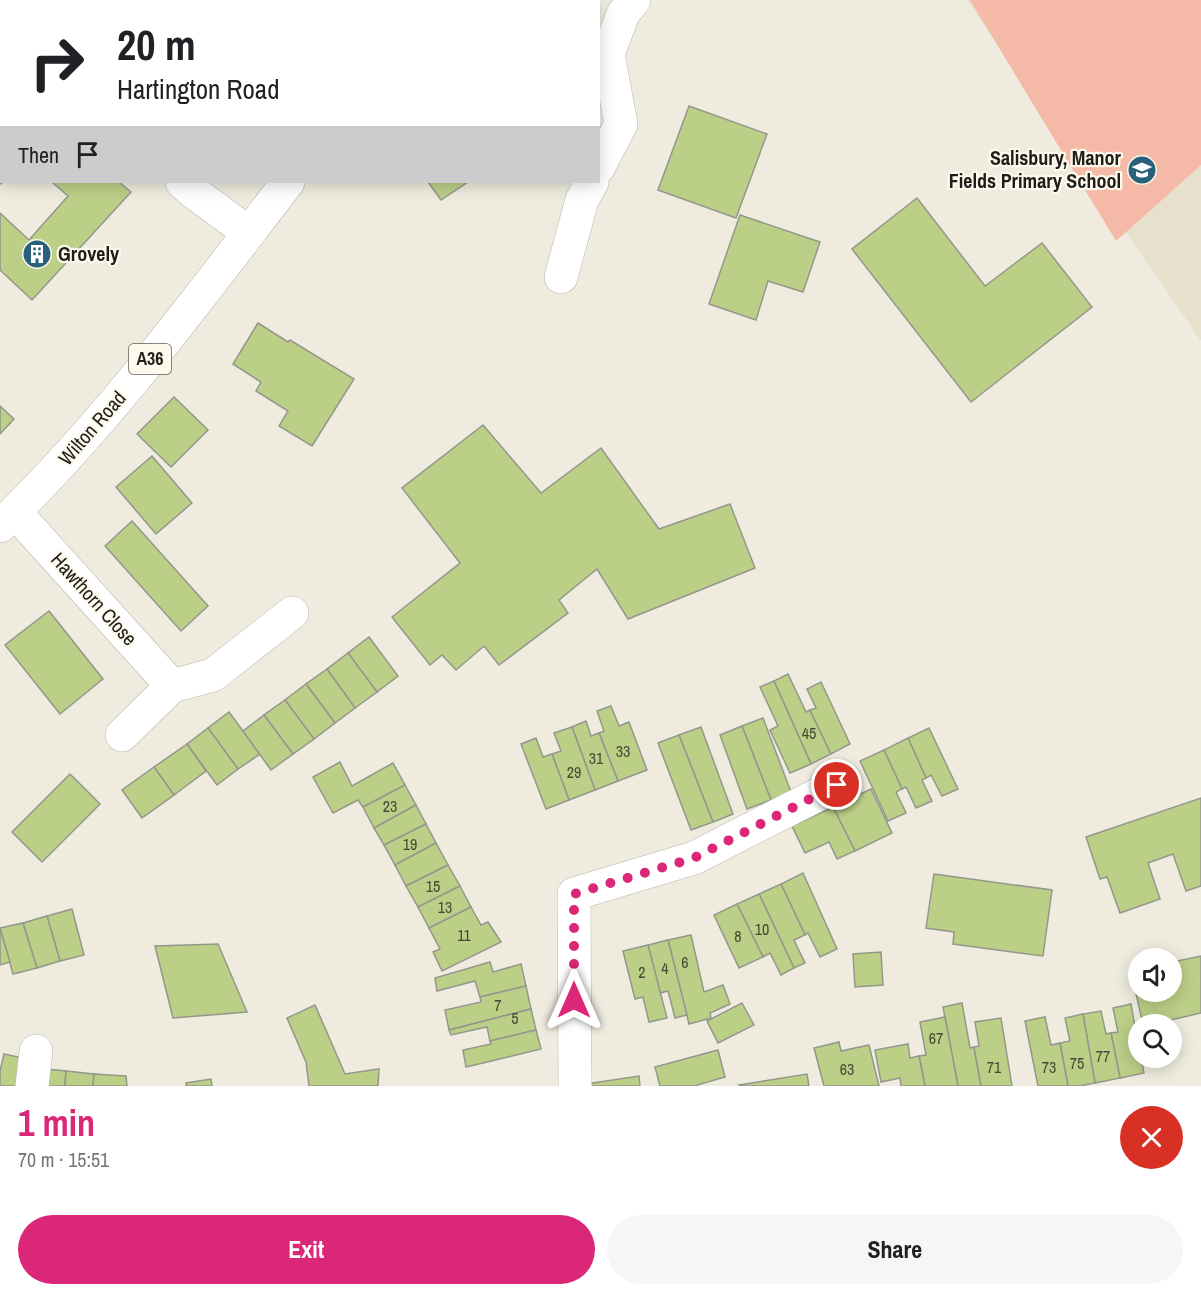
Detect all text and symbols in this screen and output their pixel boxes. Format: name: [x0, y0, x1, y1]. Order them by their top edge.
text: 20 m: [117, 17, 196, 73]
icon: right: [18, 24, 96, 102]
text: Hartington Road: [117, 71, 279, 107]
icon: arrive: [71, 138, 104, 171]
text: Then: [18, 140, 59, 170]
place label: Salisbury, Manor Fields Primary School: [949, 144, 1122, 194]
school or university icon: Salisbury, Manor Fields Primary School: [1126, 154, 1158, 186]
building icon: Grovely: [21, 238, 53, 270]
place label: Grovely: [58, 240, 120, 267]
road number: A36: [129, 344, 171, 374]
street label: Wilton Road: [52, 385, 131, 471]
street label: Hawthorn Close: [45, 546, 143, 651]
house number: 45: [802, 722, 816, 744]
house number: 33: [616, 740, 630, 762]
house number: 31: [589, 747, 604, 769]
pin: [811, 759, 862, 810]
house number: 29: [567, 761, 581, 783]
icon: arrive: [820, 768, 853, 801]
house number: 23: [383, 795, 397, 817]
house number: 19: [403, 833, 417, 855]
house number: 15: [426, 875, 440, 897]
house number: 13: [438, 896, 452, 918]
house number: 10: [755, 918, 769, 940]
house number: 11: [457, 924, 472, 946]
house number: 8: [734, 925, 742, 947]
map controls: [1128, 948, 1182, 1068]
button: sound: [1128, 948, 1182, 1002]
house number: 6: [681, 951, 689, 973]
house number: 4: [661, 957, 669, 979]
house number: 2: [638, 961, 646, 983]
position arrow: [542, 968, 606, 1032]
house number: 7: [494, 994, 502, 1016]
house number: 5: [511, 1007, 519, 1029]
button: search: [1128, 1014, 1182, 1068]
house number: 67: [929, 1027, 943, 1049]
house number: 77: [1096, 1045, 1110, 1067]
house number: 75: [1070, 1052, 1084, 1074]
house number: 71: [987, 1056, 1002, 1078]
house number: 73: [1042, 1056, 1056, 1078]
house number: 63: [840, 1058, 854, 1080]
text: 1 min: [18, 1099, 95, 1147]
button: close: [1120, 1106, 1183, 1169]
text: 70 m · 15:51: [18, 1146, 109, 1173]
button: Exit: [18, 1215, 595, 1284]
button: Share: [607, 1215, 1183, 1284]

